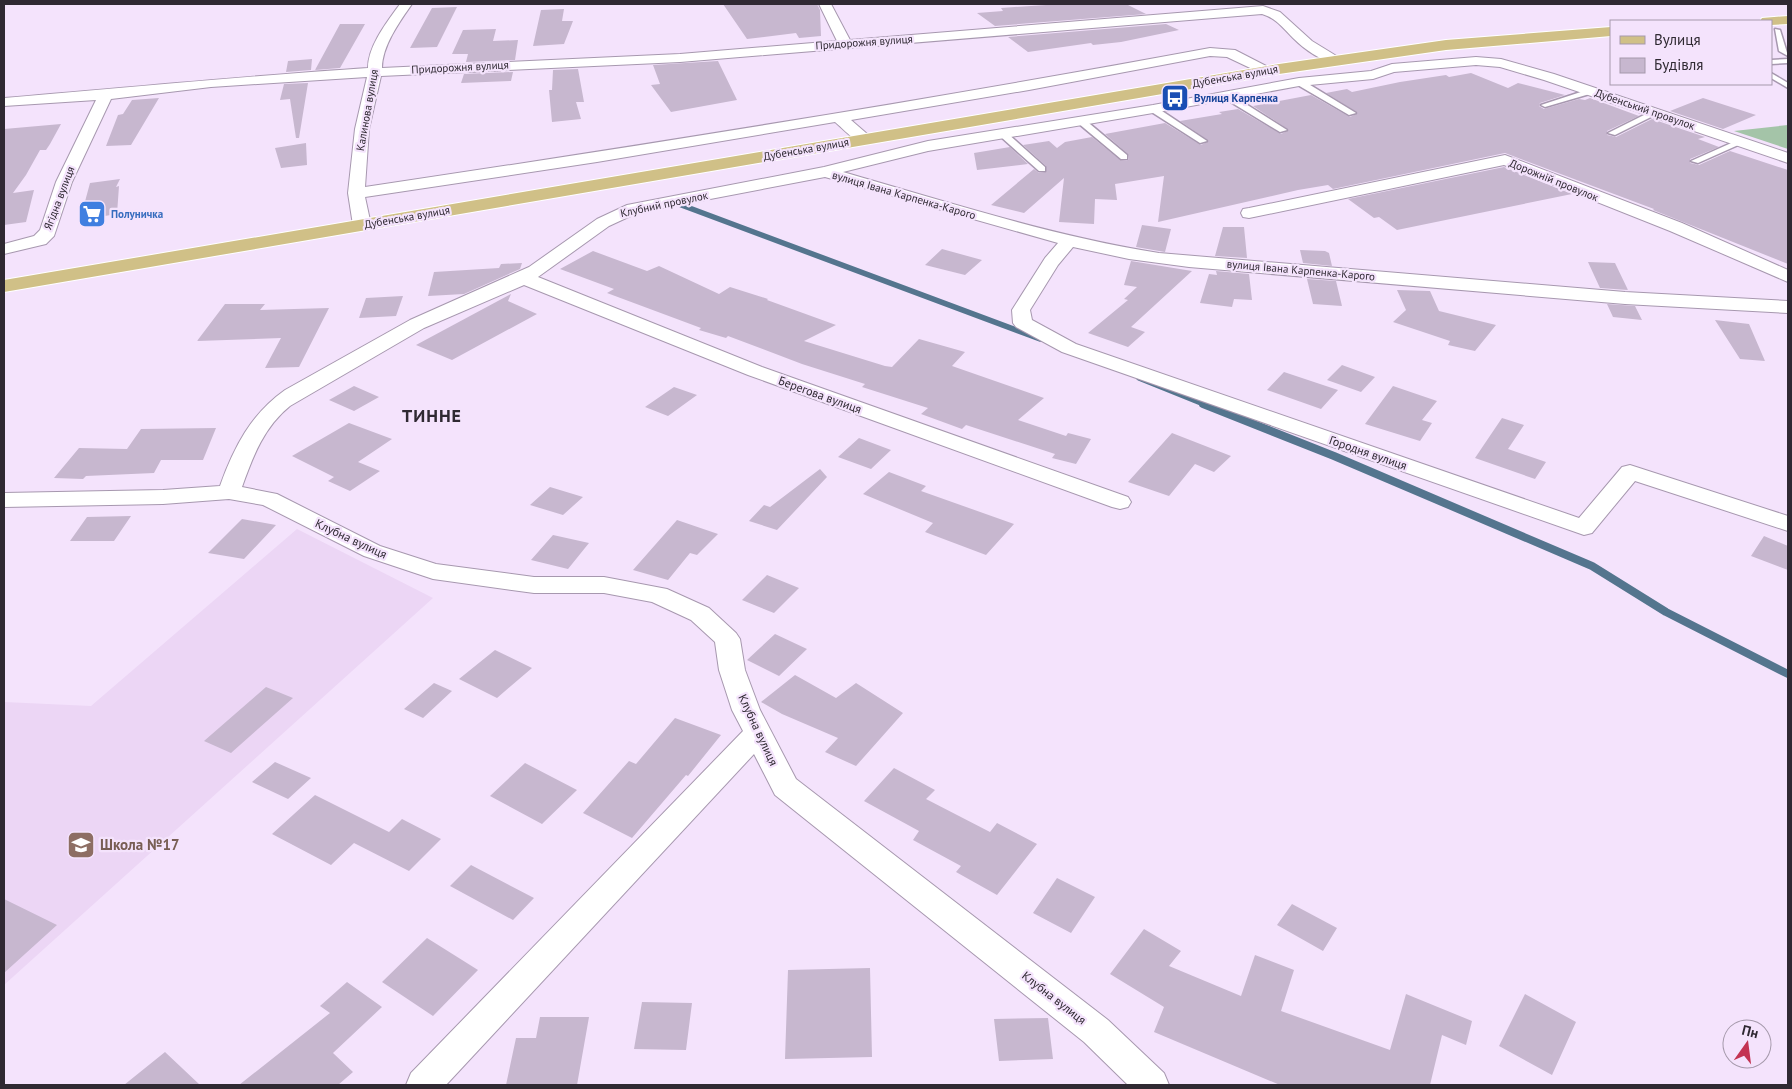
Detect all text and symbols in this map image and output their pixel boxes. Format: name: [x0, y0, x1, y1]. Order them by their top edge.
legend: [1610, 20, 1772, 85]
text: Вулиця: [1654, 30, 1701, 49]
street label: Придорожня вулиця: [815, 32, 913, 52]
text: Будівля: [1654, 55, 1703, 74]
street label: Придорожня вулиця: [411, 57, 509, 77]
street label: Дубенська вулиця: [1191, 62, 1279, 90]
street label: Калинова вулиця: [353, 68, 381, 152]
bus stop icon: Вулиця Карпенка: [1160, 83, 1190, 113]
street label: Дубенський провулок: [1593, 85, 1698, 133]
place label: Вулиця Карпенка: [1194, 91, 1278, 105]
street label: Дубенська вулиця: [762, 135, 850, 163]
street label: Дорожній провулок: [1507, 156, 1601, 205]
street label: Ягідна вулиця: [40, 164, 78, 232]
street label: вулиця Івана Карпенка-Карого: [831, 168, 977, 222]
street label: Клубний провулок: [619, 188, 710, 220]
supermarket icon: Полуничка: [77, 199, 107, 229]
street label: Дубенська вулиця: [363, 203, 451, 231]
place label: Полуничка: [111, 207, 163, 221]
street label: вулиця Івана Карпенка-Карого: [1226, 257, 1376, 283]
street label: Берегова вулиця: [777, 373, 864, 417]
district label: ТИННЕ: [402, 404, 462, 427]
street label: Городня вулиця: [1327, 432, 1409, 473]
street label: Клубна вулиця: [313, 515, 389, 562]
street label: Клубна вулиця: [735, 692, 782, 768]
school or university icon: Школа №17: [66, 830, 96, 860]
place label: Школа №17: [100, 835, 180, 854]
street label: Клубна вулиця: [1019, 968, 1089, 1027]
north arrow: [1722, 1019, 1772, 1069]
text: Пн: [1740, 1021, 1760, 1042]

